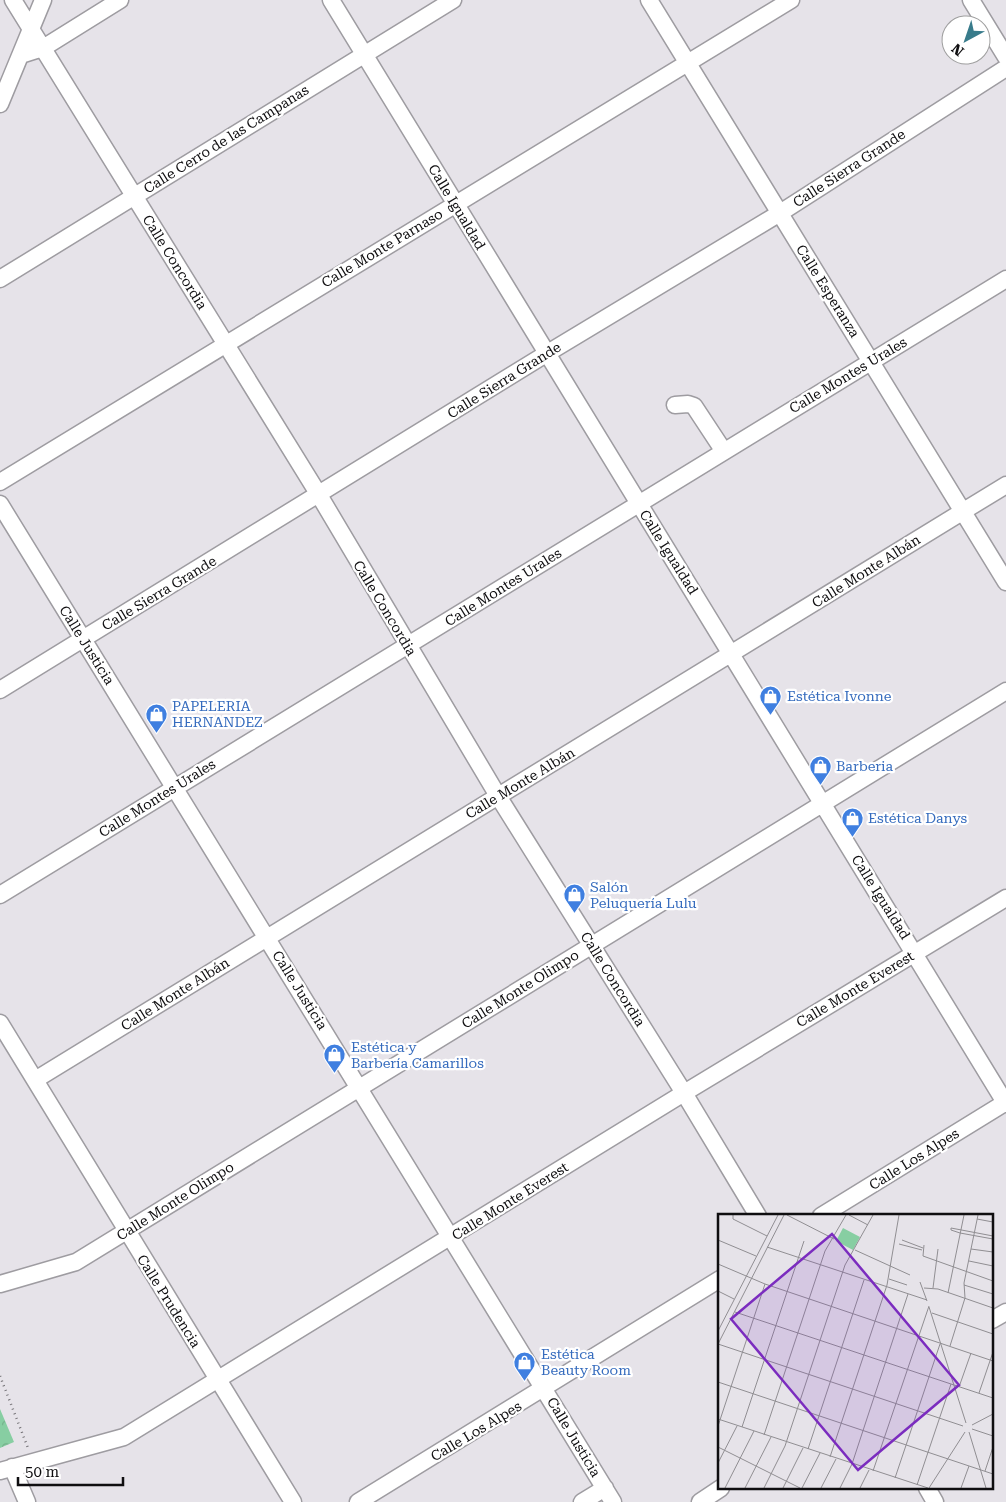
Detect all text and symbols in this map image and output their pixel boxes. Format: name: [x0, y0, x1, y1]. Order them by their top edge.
north arrow: [941, 15, 991, 65]
text: N: [948, 40, 967, 60]
street label: Calle Cerro de las Campanas: [141, 81, 312, 196]
street label: Calle Sierra Grande: [790, 126, 908, 210]
street label: Calle Igualdad: [425, 161, 489, 253]
street label: Calle Monte Parnaso: [319, 206, 445, 290]
street label: Calle Concordia: [140, 212, 211, 313]
street label: Calle Esperanza: [793, 242, 863, 341]
street label: Calle Montes Urales: [786, 333, 910, 416]
street label: Calle Sierra Grande: [444, 338, 564, 421]
street label: Calle Igualdad: [637, 507, 701, 597]
street label: Calle Monte Albán: [809, 531, 923, 611]
street label: Calle Montes Urales: [442, 544, 564, 629]
street label: Calle Sierra Grande: [99, 552, 219, 634]
street label: Calle Concordia: [350, 557, 420, 659]
street label: Calle Justicia: [56, 603, 118, 688]
shop icon: Estética Ivonne: [759, 684, 783, 715]
place label: Estética Ivonne: [787, 688, 892, 704]
place label: PAPELERIA HERNANDEZ: [172, 698, 263, 730]
shop icon: PAPELERIA HERNANDEZ: [144, 702, 168, 733]
street label: Calle Monte Albán: [463, 744, 577, 822]
shop icon: Barberia: [808, 754, 832, 785]
street label: Calle Montes Urales: [96, 755, 218, 840]
place label: Barberia: [836, 758, 894, 774]
shop icon: Estética Danys: [840, 806, 864, 837]
place label: Estética Danys: [868, 810, 968, 826]
street label: Calle Igualdad: [849, 852, 913, 942]
place label: Salón Peluquería Lulu: [590, 879, 697, 911]
shop icon: Salón Peluquería Lulu: [562, 883, 586, 914]
street label: Calle Concordia: [578, 929, 649, 1030]
street label: Calle Monte Olimpo: [458, 946, 582, 1032]
street label: Calle Justicia: [269, 948, 331, 1033]
street label: Calle Monte Everest: [793, 948, 917, 1030]
street label: Calle Monte Albán: [118, 954, 232, 1034]
place label: Estética y Barbería Camarillos: [351, 1039, 484, 1071]
shop icon: Estética y Barbería Camarillos: [323, 1043, 347, 1074]
street label: Calle Los Alpes: [866, 1125, 962, 1193]
street label: Calle Monte Olimpo: [113, 1158, 237, 1244]
street label: Calle Monte Everest: [449, 1159, 571, 1243]
inset map: [718, 1214, 994, 1490]
street label: Calle Prudencia: [134, 1252, 204, 1351]
place label: Estética Beauty Room: [541, 1346, 631, 1378]
shop icon: Estética Beauty Room: [513, 1350, 537, 1381]
street label: Calle Justicia: [544, 1394, 604, 1480]
street label: Calle Los Alpes: [428, 1397, 524, 1464]
scale bar: [18, 1454, 122, 1486]
text: 50 m: [25, 1463, 60, 1481]

